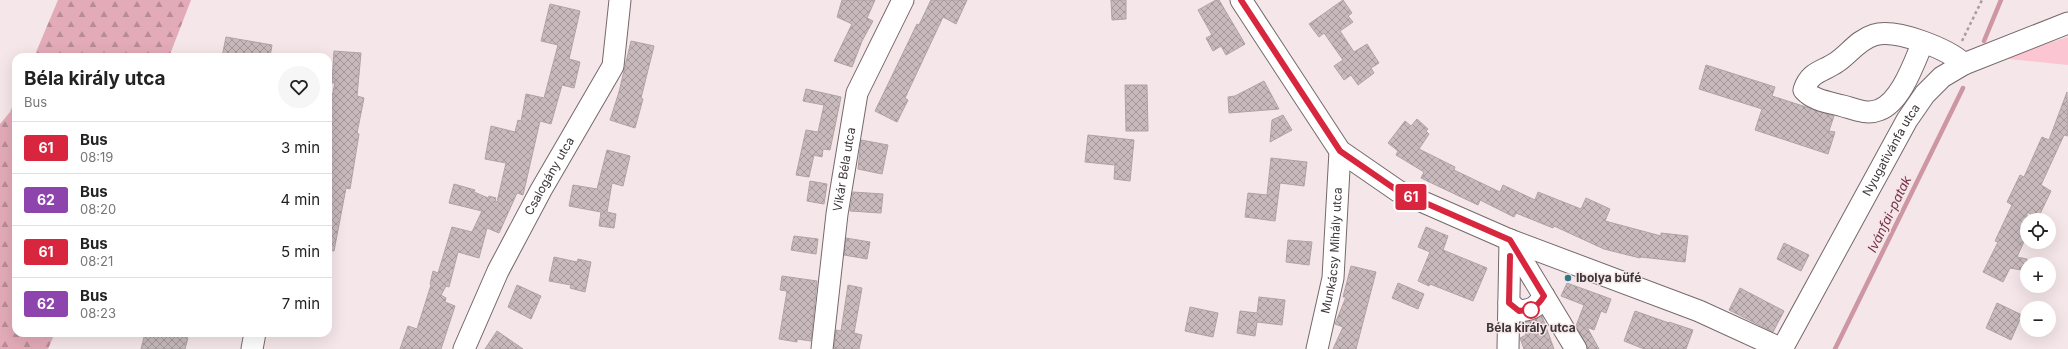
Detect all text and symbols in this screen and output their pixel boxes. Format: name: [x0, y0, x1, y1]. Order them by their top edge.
button: heart: [278, 66, 320, 108]
text: Béla király utca: [24, 67, 166, 90]
text: Bus: [24, 94, 47, 110]
street label: Nyugativánfa utca: [1859, 101, 1923, 199]
street label: Vikár Béla utca: [830, 126, 858, 213]
text: Bus: [80, 130, 108, 149]
street label: Csalogány utca: [521, 134, 577, 218]
text: 3 min: [281, 138, 320, 157]
text: 61: [38, 139, 54, 156]
text: 08:19: [80, 149, 113, 165]
water label: Ivánfai-patak: [1864, 172, 1915, 255]
text: Bus: [80, 182, 108, 201]
line badge: 61: [1393, 184, 1429, 210]
street label: Munkácsy Mihály utca: [1317, 187, 1345, 315]
text: 61: [1403, 188, 1419, 205]
text: 4 min: [280, 190, 320, 209]
text: 62: [37, 191, 55, 208]
text: 08:20: [80, 201, 116, 217]
map controls: [2020, 213, 2056, 337]
button: locate: [2020, 213, 2056, 249]
text: Bus: [80, 234, 108, 253]
text: 5 min: [281, 242, 320, 261]
text: 61: [38, 243, 54, 260]
text: 08:21: [80, 253, 113, 269]
button: +: [2020, 257, 2056, 293]
place label: Ibolya büfé: [1576, 270, 1641, 285]
marker: Ibolya büfé: [1563, 273, 1573, 283]
text: Bus: [80, 286, 108, 305]
text: 7 min: [282, 294, 320, 313]
text: 62: [37, 295, 55, 312]
marker: Béla király utca: [1522, 301, 1540, 319]
button: −: [2020, 301, 2056, 337]
text: 08:23: [80, 305, 116, 321]
place label: Béla király utca: [1486, 320, 1576, 335]

